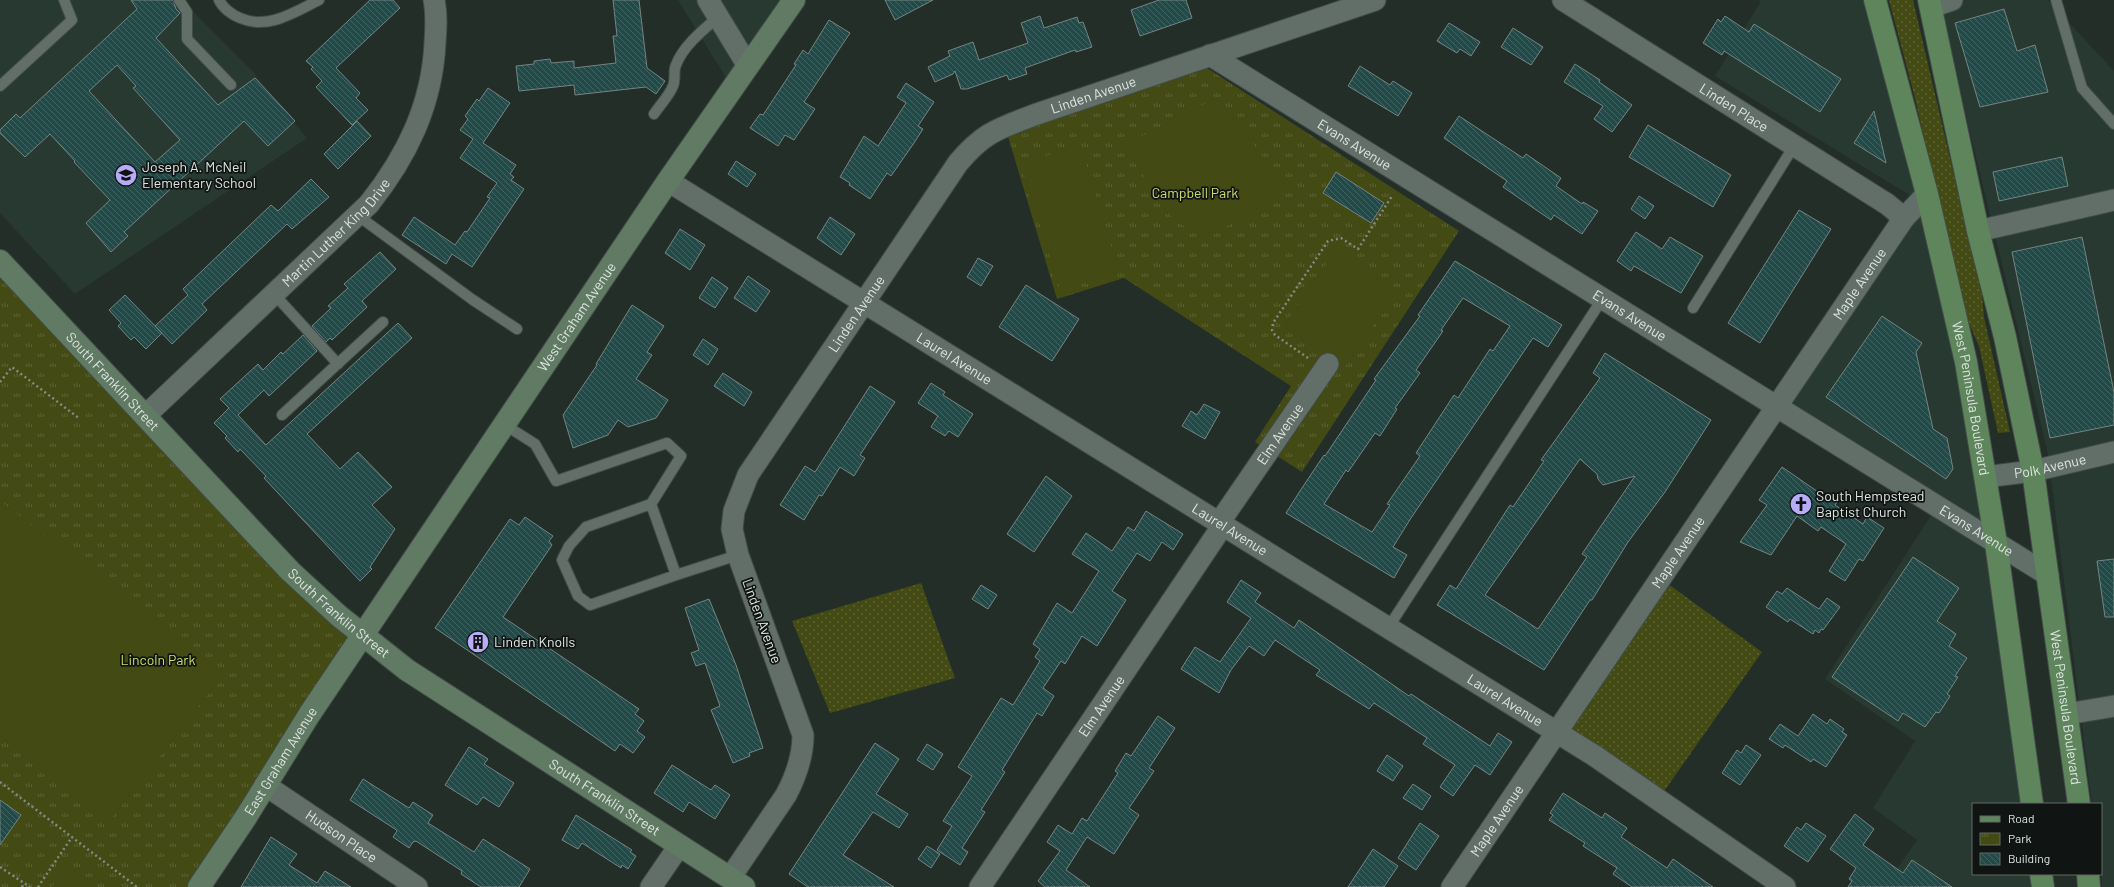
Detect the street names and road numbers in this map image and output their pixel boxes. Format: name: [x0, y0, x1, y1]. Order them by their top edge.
street label: Linden Avenue: [1048, 72, 1138, 117]
street label: Linden Place: [1697, 79, 1772, 135]
street label: Evans Avenue: [1315, 115, 1395, 174]
street label: Martin Luther King Drive: [278, 175, 393, 290]
street label: Maple Avenue: [1829, 244, 1889, 323]
street label: West Graham Avenue: [533, 259, 619, 374]
street label: Linden Avenue: [824, 272, 888, 355]
street label: Evans Avenue: [1590, 286, 1670, 344]
street label: West Peninsula Boulevard: [1949, 320, 1994, 476]
street label: South Franklin Street: [63, 328, 163, 434]
street label: Laurel Avenue: [914, 328, 996, 388]
street label: Elm Avenue: [1253, 400, 1307, 468]
street label: Polk Avenue: [2013, 450, 2088, 481]
street label: Laurel Avenue: [1189, 499, 1271, 559]
street label: Evans Avenue: [1937, 501, 2017, 559]
street label: Maple Avenue: [1647, 513, 1708, 591]
street label: South Franklin Street: [285, 564, 393, 661]
street label: Linden Avenue: [739, 576, 786, 666]
street label: West Peninsula Boulevard: [2047, 629, 2085, 786]
street label: Laurel Avenue: [1464, 670, 1546, 730]
street label: Elm Avenue: [1074, 672, 1128, 740]
street label: East Graham Avenue: [240, 703, 320, 818]
street label: South Franklin Street: [546, 755, 664, 839]
street label: Maple Avenue: [1466, 781, 1527, 860]
street label: Hudson Place: [303, 806, 381, 866]

